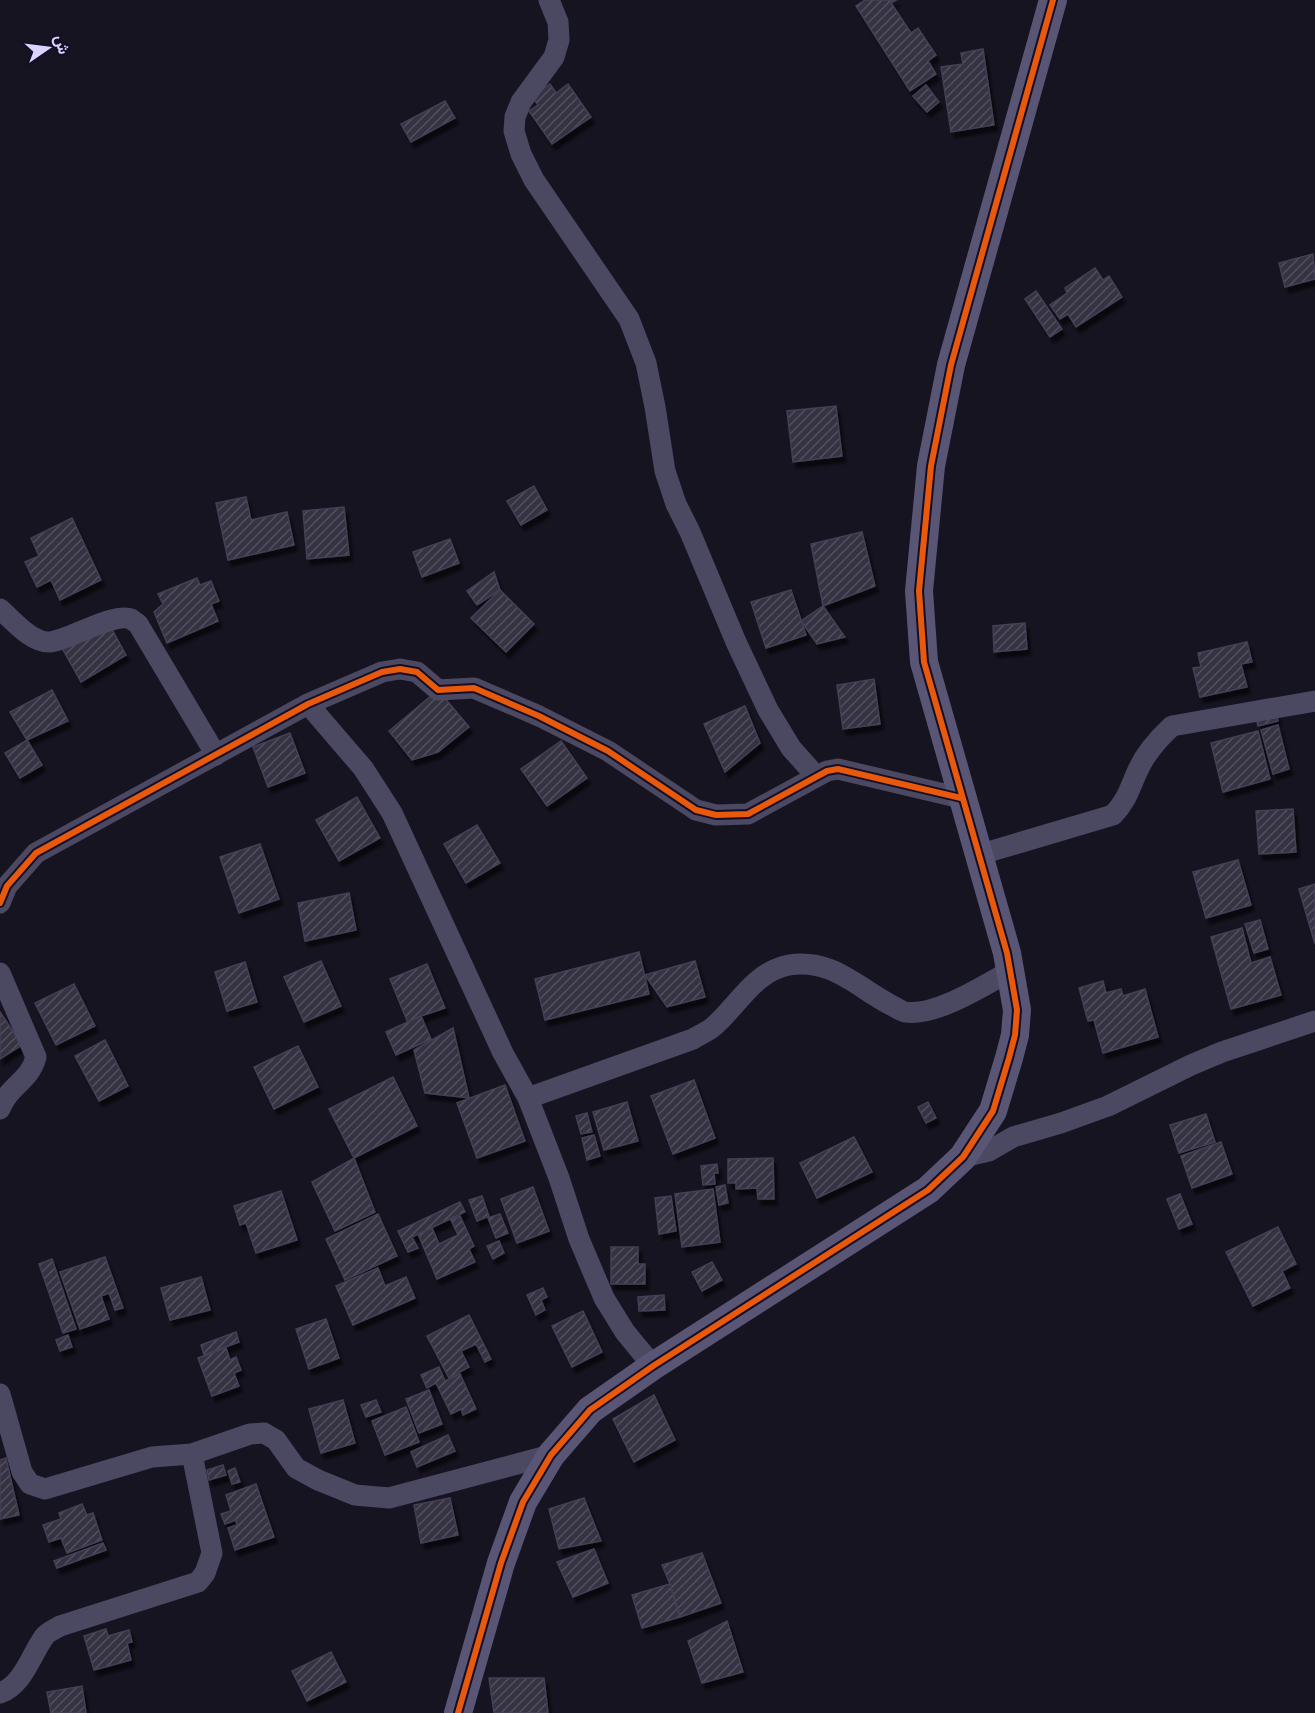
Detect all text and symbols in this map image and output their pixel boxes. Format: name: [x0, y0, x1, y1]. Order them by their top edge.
north arrow: [18, 18, 78, 78]
text: ش: [51, 33, 73, 56]

